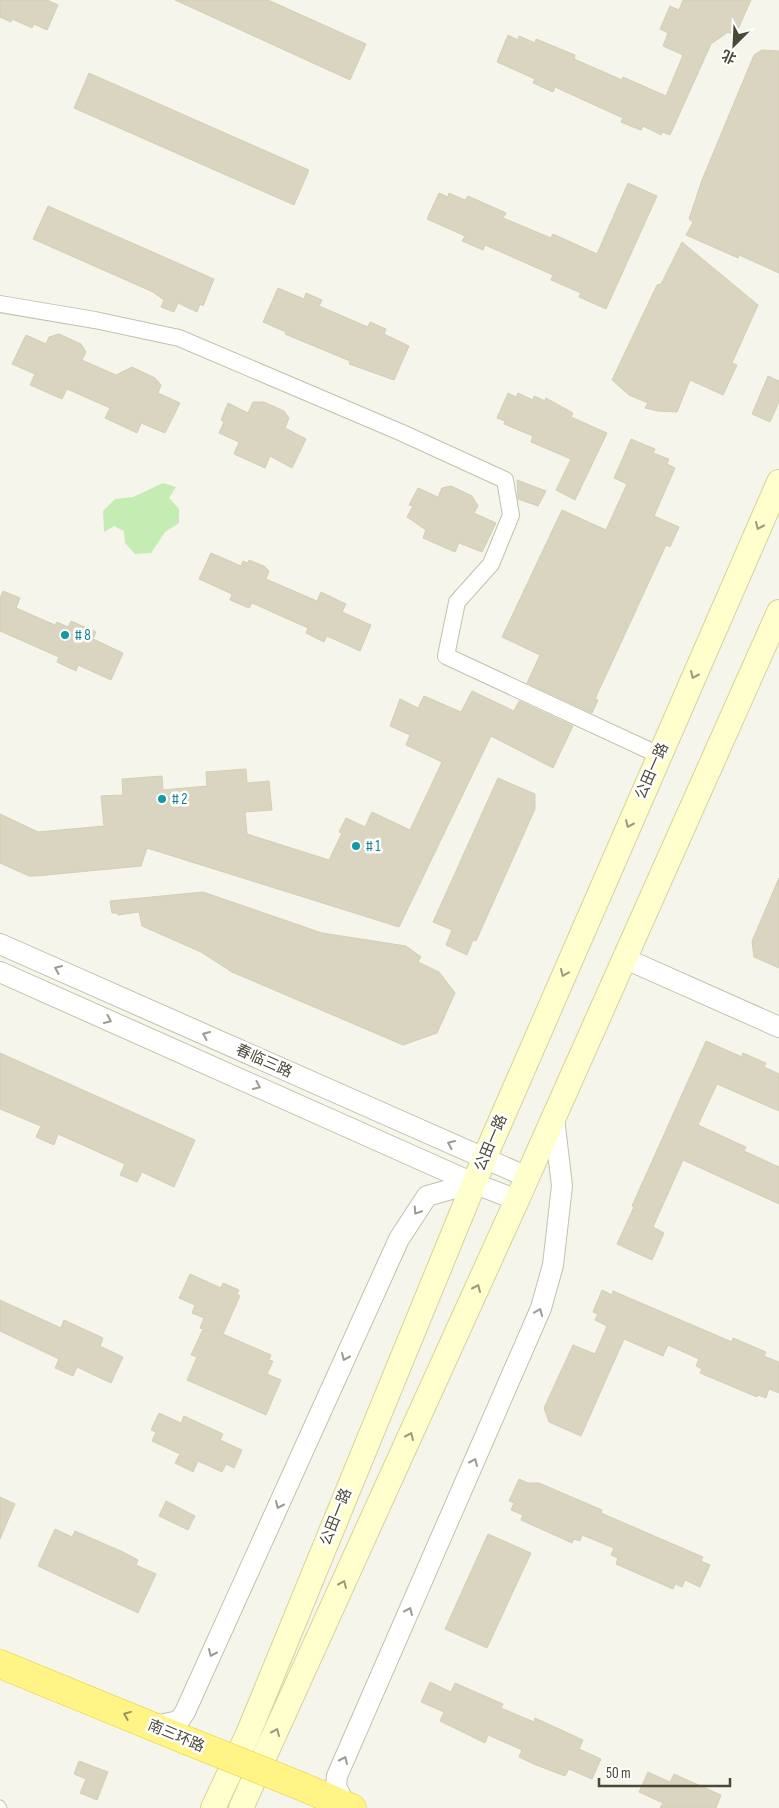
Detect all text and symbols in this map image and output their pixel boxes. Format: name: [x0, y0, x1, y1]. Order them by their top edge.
north arrow: [709, 20, 759, 70]
text: 北: [719, 46, 739, 67]
one-way arrow: [755, 521, 766, 530]
place label: # 8: [75, 626, 91, 645]
marker: # 8: [59, 629, 71, 641]
one-way arrow: [690, 670, 701, 679]
street label: 公田一路: [631, 740, 673, 802]
place label: # 2: [172, 790, 187, 809]
marker: # 2: [156, 793, 168, 805]
one-way arrow: [624, 819, 635, 828]
place label: # 1: [366, 837, 381, 856]
marker: # 1: [350, 840, 362, 852]
one-way arrow: [54, 965, 63, 976]
one-way arrow: [559, 968, 570, 977]
one-way arrow: [103, 1014, 112, 1024]
one-way arrow: [202, 1031, 211, 1042]
street label: 春临三路: [233, 1040, 295, 1082]
one-way arrow: [252, 1080, 261, 1091]
street label: 公田一路: [471, 1112, 511, 1174]
one-way arrow: [447, 1139, 456, 1150]
one-way arrow: [414, 1206, 423, 1215]
one-way arrow: [471, 1284, 482, 1293]
one-way arrow: [533, 1309, 543, 1317]
one-way arrow: [341, 1352, 352, 1361]
one-way arrow: [404, 1432, 415, 1441]
one-way arrow: [469, 1458, 479, 1466]
street label: 公田一路: [316, 1486, 356, 1548]
one-way arrow: [274, 1500, 285, 1509]
one-way arrow: [337, 1580, 347, 1589]
one-way arrow: [404, 1607, 414, 1615]
one-way arrow: [207, 1648, 218, 1657]
one-way arrow: [123, 1711, 132, 1722]
street label: 南三环路: [145, 1716, 207, 1756]
one-way arrow: [269, 1728, 280, 1737]
one-way arrow: [339, 1756, 349, 1764]
scale bar: [599, 1756, 730, 1788]
text: 50 m: [606, 1764, 631, 1783]

